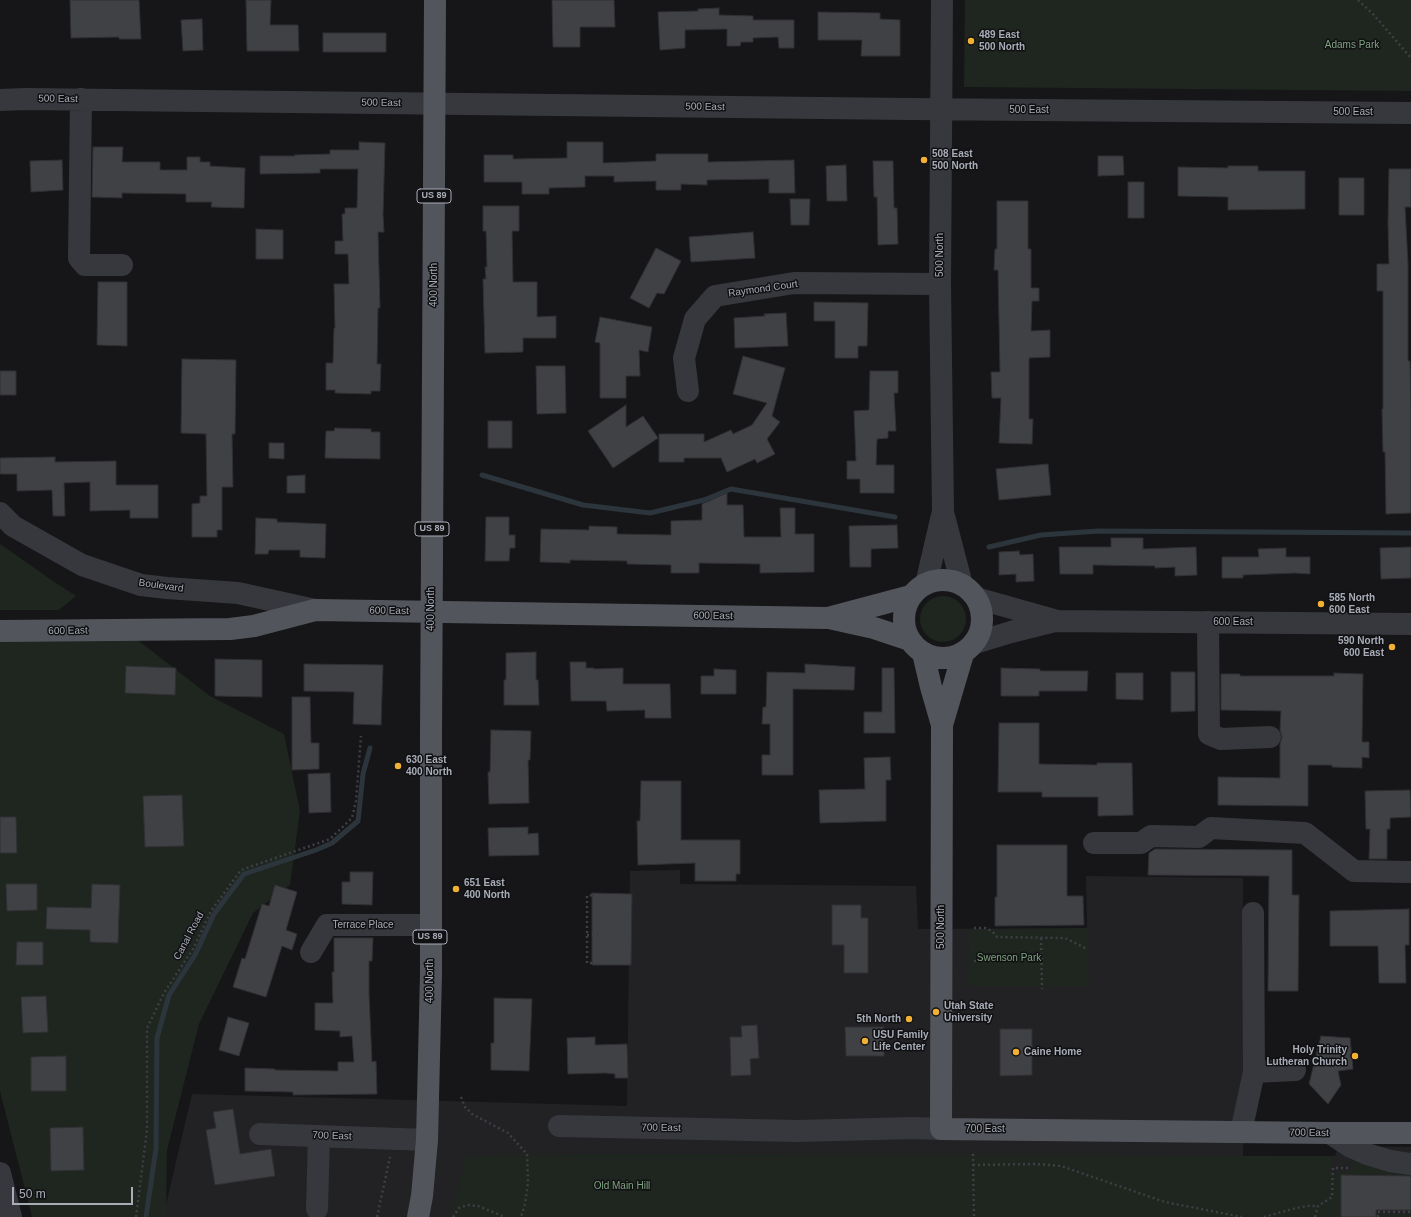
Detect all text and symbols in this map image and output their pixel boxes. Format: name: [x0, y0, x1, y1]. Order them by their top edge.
place label: 489 East 500 North: [979, 29, 1025, 52]
marker: 489 East 500 North: [966, 36, 976, 46]
park label: Adams Park: [1325, 39, 1379, 51]
street label: 500 East: [38, 93, 78, 105]
street label: 500 East: [361, 97, 401, 109]
street label: 500 East: [685, 101, 725, 113]
street label: 500 East: [1009, 104, 1049, 116]
street label: 500 East: [1333, 106, 1373, 118]
place label: 508 East 500 North: [932, 148, 978, 172]
marker: 508 East 500 North: [919, 155, 929, 165]
road number: US 89: [417, 189, 451, 203]
street label: 500 North: [934, 233, 946, 277]
street label: 400 North: [428, 263, 440, 307]
street label: Raymond Court: [727, 278, 799, 300]
road number: US 89: [415, 522, 449, 536]
street label: Boulevard: [138, 577, 184, 595]
street label: 400 North: [425, 587, 437, 631]
place label: 585 North 600 East: [1329, 592, 1375, 616]
marker: 585 North 600 East: [1316, 599, 1326, 609]
street label: 600 East: [369, 605, 409, 617]
street label: 600 East: [693, 610, 733, 622]
street label: 600 East: [1213, 616, 1253, 628]
street label: 600 East: [48, 625, 88, 637]
place label: 590 North 600 East: [1338, 635, 1384, 658]
marker: 590 North 600 East: [1387, 642, 1397, 652]
place label: 630 East 400 North: [406, 754, 452, 778]
marker: 630 East 400 North: [393, 761, 403, 771]
place label: 651 East 400 North: [464, 877, 510, 900]
marker: 651 East 400 North: [451, 884, 461, 894]
street label: 500 North: [935, 905, 947, 949]
street label: Canal Road: [171, 910, 207, 962]
street label: Terrace Place: [332, 919, 394, 931]
road number: US 89: [413, 930, 447, 944]
park label: Swenson Park: [977, 952, 1041, 964]
street label: 400 North: [424, 959, 436, 1003]
place label: Utah State University: [944, 1000, 993, 1024]
marker: Utah State University: [931, 1007, 941, 1017]
place label: 5th North: [857, 1013, 901, 1025]
marker: 5th North: [904, 1014, 914, 1024]
place label: USU Family Life Center: [873, 1029, 929, 1052]
marker: USU Family Life Center: [860, 1036, 870, 1046]
place label: Holy Trinity Lutheran Church: [1266, 1044, 1347, 1068]
place label: Caine Home: [1024, 1046, 1082, 1058]
marker: Caine Home: [1011, 1047, 1021, 1057]
marker: Holy Trinity Lutheran Church: [1350, 1051, 1360, 1061]
street label: 700 East: [641, 1122, 681, 1134]
street label: 700 East: [965, 1123, 1005, 1135]
street label: 700 East: [1289, 1127, 1329, 1139]
street label: 700 East: [312, 1129, 352, 1143]
scale bar: [14, 1179, 135, 1205]
park label: Old Main Hill: [594, 1180, 650, 1192]
text: 50 m: [19, 1187, 46, 1201]

